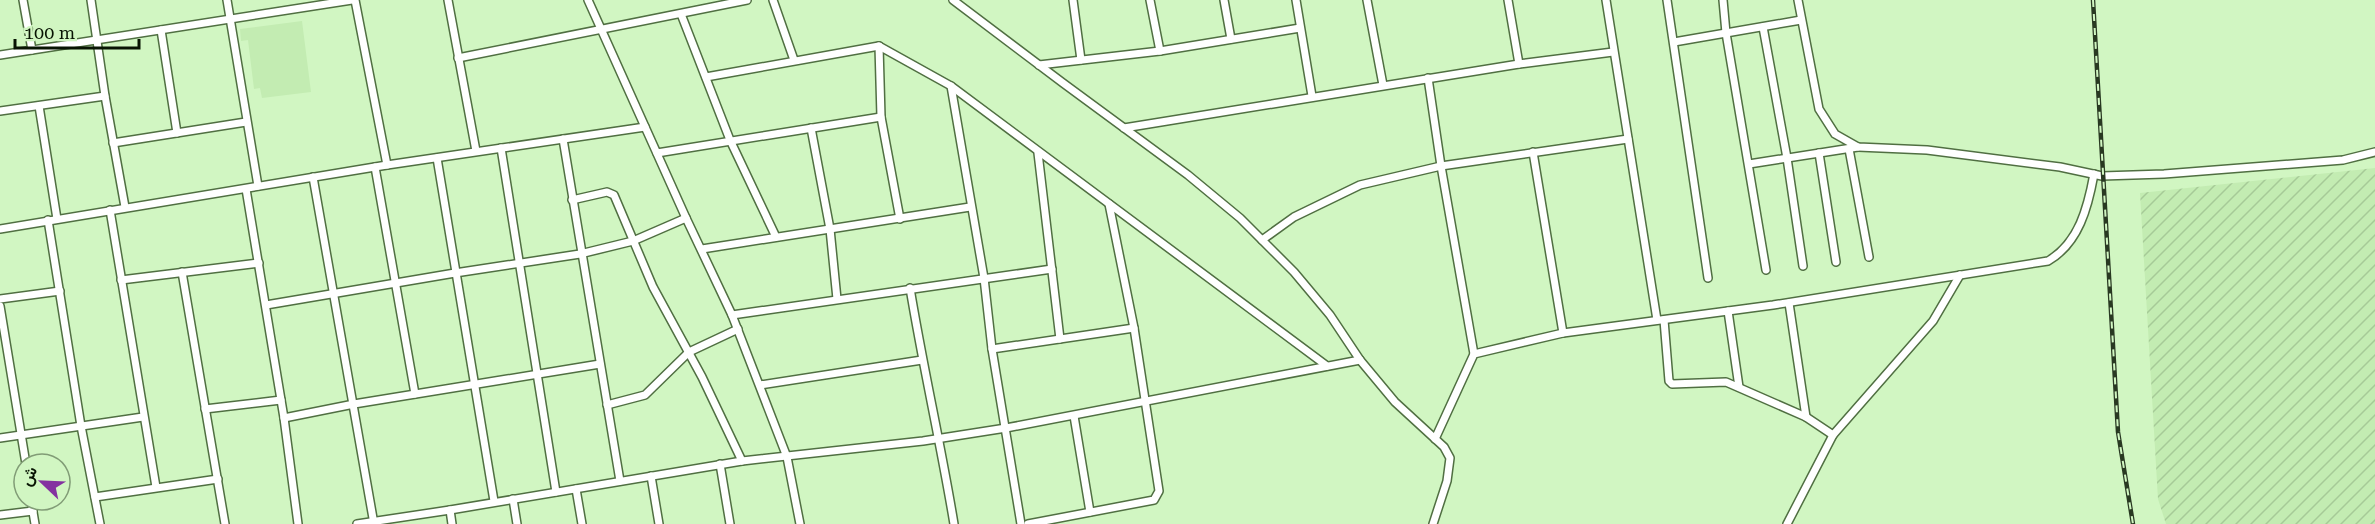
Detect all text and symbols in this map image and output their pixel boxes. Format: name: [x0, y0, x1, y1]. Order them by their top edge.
scale bar: [15, 12, 140, 50]
text: 100 m: [24, 22, 75, 43]
north arrow: [12, 452, 72, 512]
text: ش: [16, 464, 41, 489]

